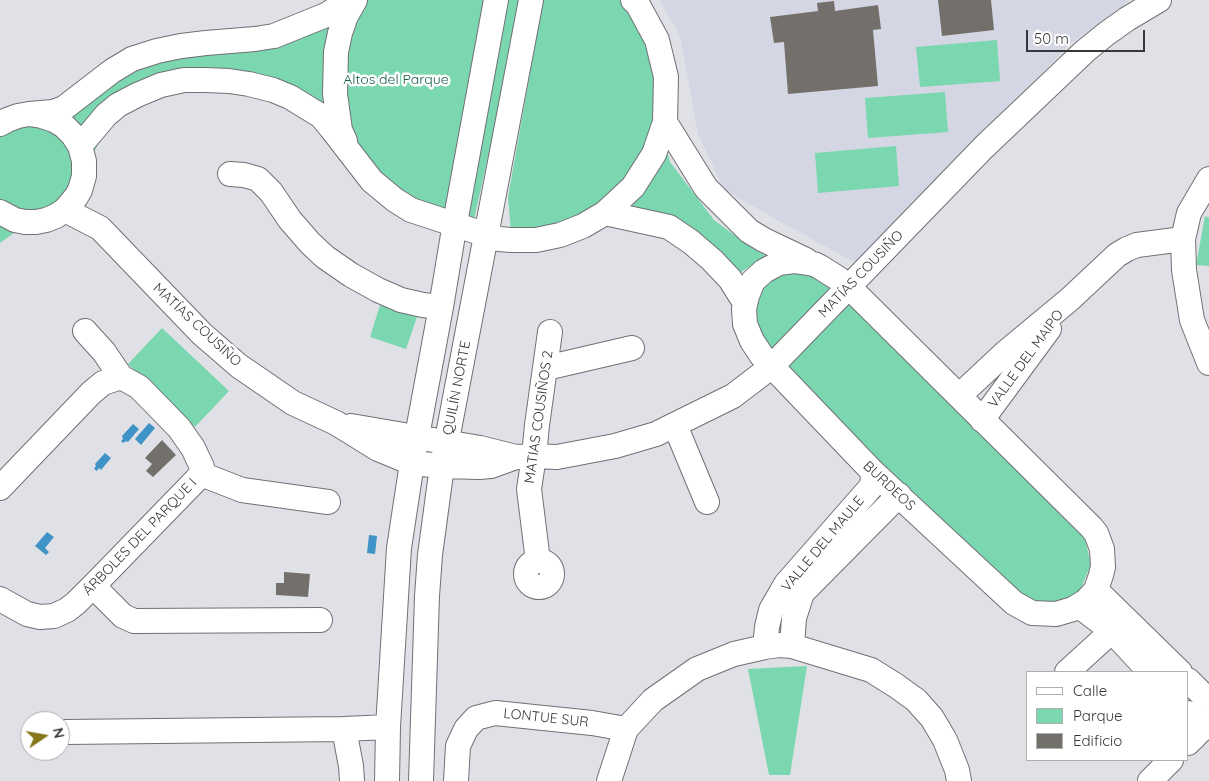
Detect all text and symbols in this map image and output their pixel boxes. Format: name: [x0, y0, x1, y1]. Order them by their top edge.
scale bar: [1029, 20, 1148, 52]
text: 50 m: [1034, 29, 1069, 48]
park label: Altos del Parque: [343, 72, 449, 88]
street label: MATÍAS COUSIÑO: [815, 227, 907, 321]
street label: MATÍAS COUSIÑO: [149, 280, 245, 370]
street label: VALLE DEL MAIPO: [985, 307, 1067, 411]
street label: QUILÍN NORTE: [440, 339, 474, 437]
street label: MATIAS COUSIÑOS 2: [521, 349, 557, 485]
street label: BURDEOS: [859, 458, 919, 514]
street label: ÁRBOLES DEL PARQUE I: [79, 475, 201, 599]
street label: VALLE DEL MAULE: [778, 493, 868, 595]
legend: [1026, 671, 1189, 761]
text: Calle: [1073, 681, 1107, 700]
street label: LONTUE SUR: [503, 705, 589, 731]
text: Parque: [1073, 706, 1123, 725]
north arrow: [20, 711, 70, 761]
text: N: [49, 726, 69, 740]
text: Edificio: [1073, 731, 1122, 750]

